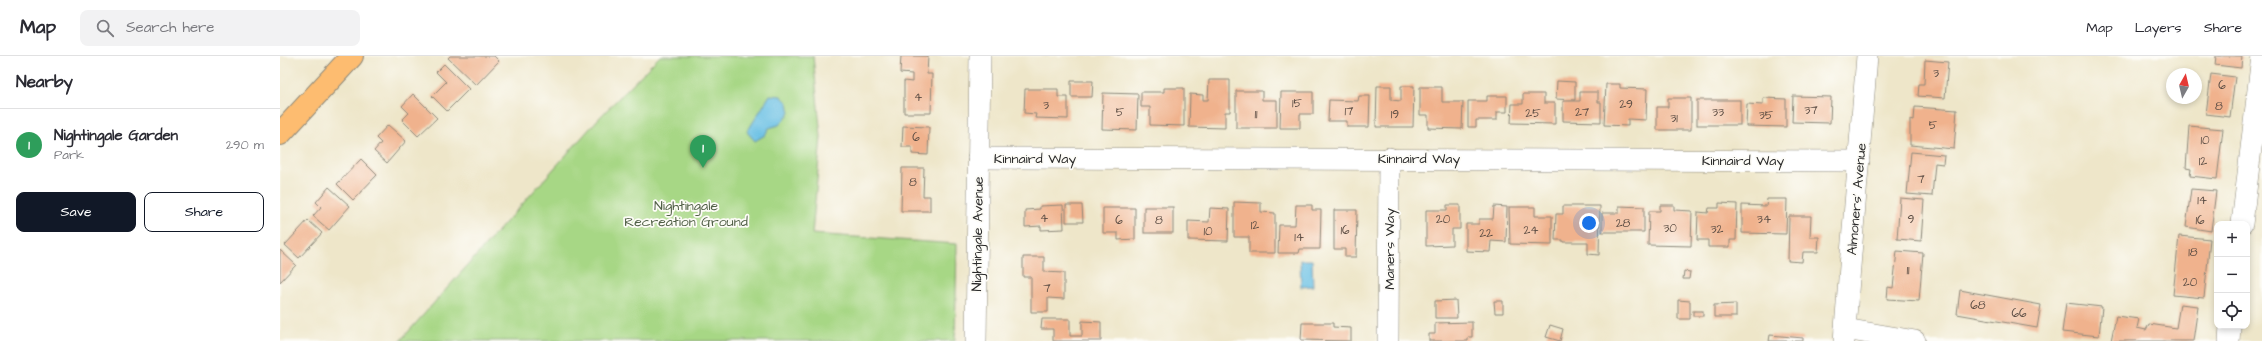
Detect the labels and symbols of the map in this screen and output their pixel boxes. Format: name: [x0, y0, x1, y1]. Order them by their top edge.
house number: 3: [1933, 65, 1939, 82]
north arrow: [2166, 68, 2202, 104]
house number: 6: [2218, 77, 2226, 94]
house number: 4: [914, 89, 922, 106]
house number: 15: [1292, 95, 1303, 112]
house number: 29: [1619, 96, 1633, 113]
house number: 3: [1043, 97, 1049, 114]
house number: 8: [2215, 98, 2223, 115]
house number: 37: [1804, 102, 1818, 119]
house number: 17: [1345, 103, 1354, 120]
house number: 5: [1116, 104, 1125, 121]
house number: 27: [1575, 104, 1590, 121]
house number: 33: [1712, 104, 1724, 121]
house number: 25: [1525, 105, 1541, 122]
house number: 11: [1254, 106, 1258, 123]
house number: 19: [1391, 106, 1399, 123]
house number: 35: [1759, 107, 1774, 124]
house number: 31: [1670, 110, 1678, 127]
house number: 5: [1929, 117, 1938, 134]
house number: 6: [912, 129, 920, 146]
house number: 10: [2200, 132, 2210, 149]
pin: 1: [690, 135, 716, 168]
street label: Almoners' Avenue: [1842, 142, 1872, 256]
street label: Kinnaird Way: [994, 149, 1076, 169]
street label: Kinnaird Way: [1378, 149, 1460, 169]
street label: Kinnaird Way: [1702, 151, 1784, 171]
house number: 12: [2199, 153, 2207, 170]
house number: 7: [1917, 171, 1925, 188]
house number: 8: [909, 174, 917, 191]
street label: Nightingale Avenue: [967, 176, 989, 292]
house number: 14: [2197, 192, 2207, 209]
park label: Nightingale Recreation Ground: [624, 196, 748, 232]
street label: Maners Way: [1380, 208, 1400, 290]
house number: 4: [1040, 210, 1048, 227]
house number: 20: [1436, 211, 1451, 228]
house number: 34: [1757, 211, 1771, 228]
house number: 9: [1908, 211, 1915, 228]
house number: 6: [1115, 212, 1123, 229]
house number: 8: [1155, 212, 1163, 229]
house number: 16: [2195, 212, 2205, 229]
your location: [1579, 213, 1599, 233]
house number: 28: [1616, 215, 1631, 232]
house number: 12: [1251, 217, 1259, 234]
house number: 30: [1663, 220, 1677, 237]
house number: 32: [1711, 221, 1724, 238]
house number: 16: [1340, 222, 1350, 239]
house number: 24: [1523, 222, 1539, 239]
house number: 10: [1203, 223, 1213, 240]
house number: 22: [1479, 225, 1493, 242]
house number: 14: [1294, 229, 1304, 246]
house number: 18: [2188, 244, 2198, 261]
house number: 11: [1906, 262, 1910, 279]
house number: 20: [2183, 274, 2198, 291]
house number: 7: [1043, 280, 1051, 297]
house number: 68: [1970, 297, 1986, 314]
house number: 66: [2011, 305, 2027, 322]

